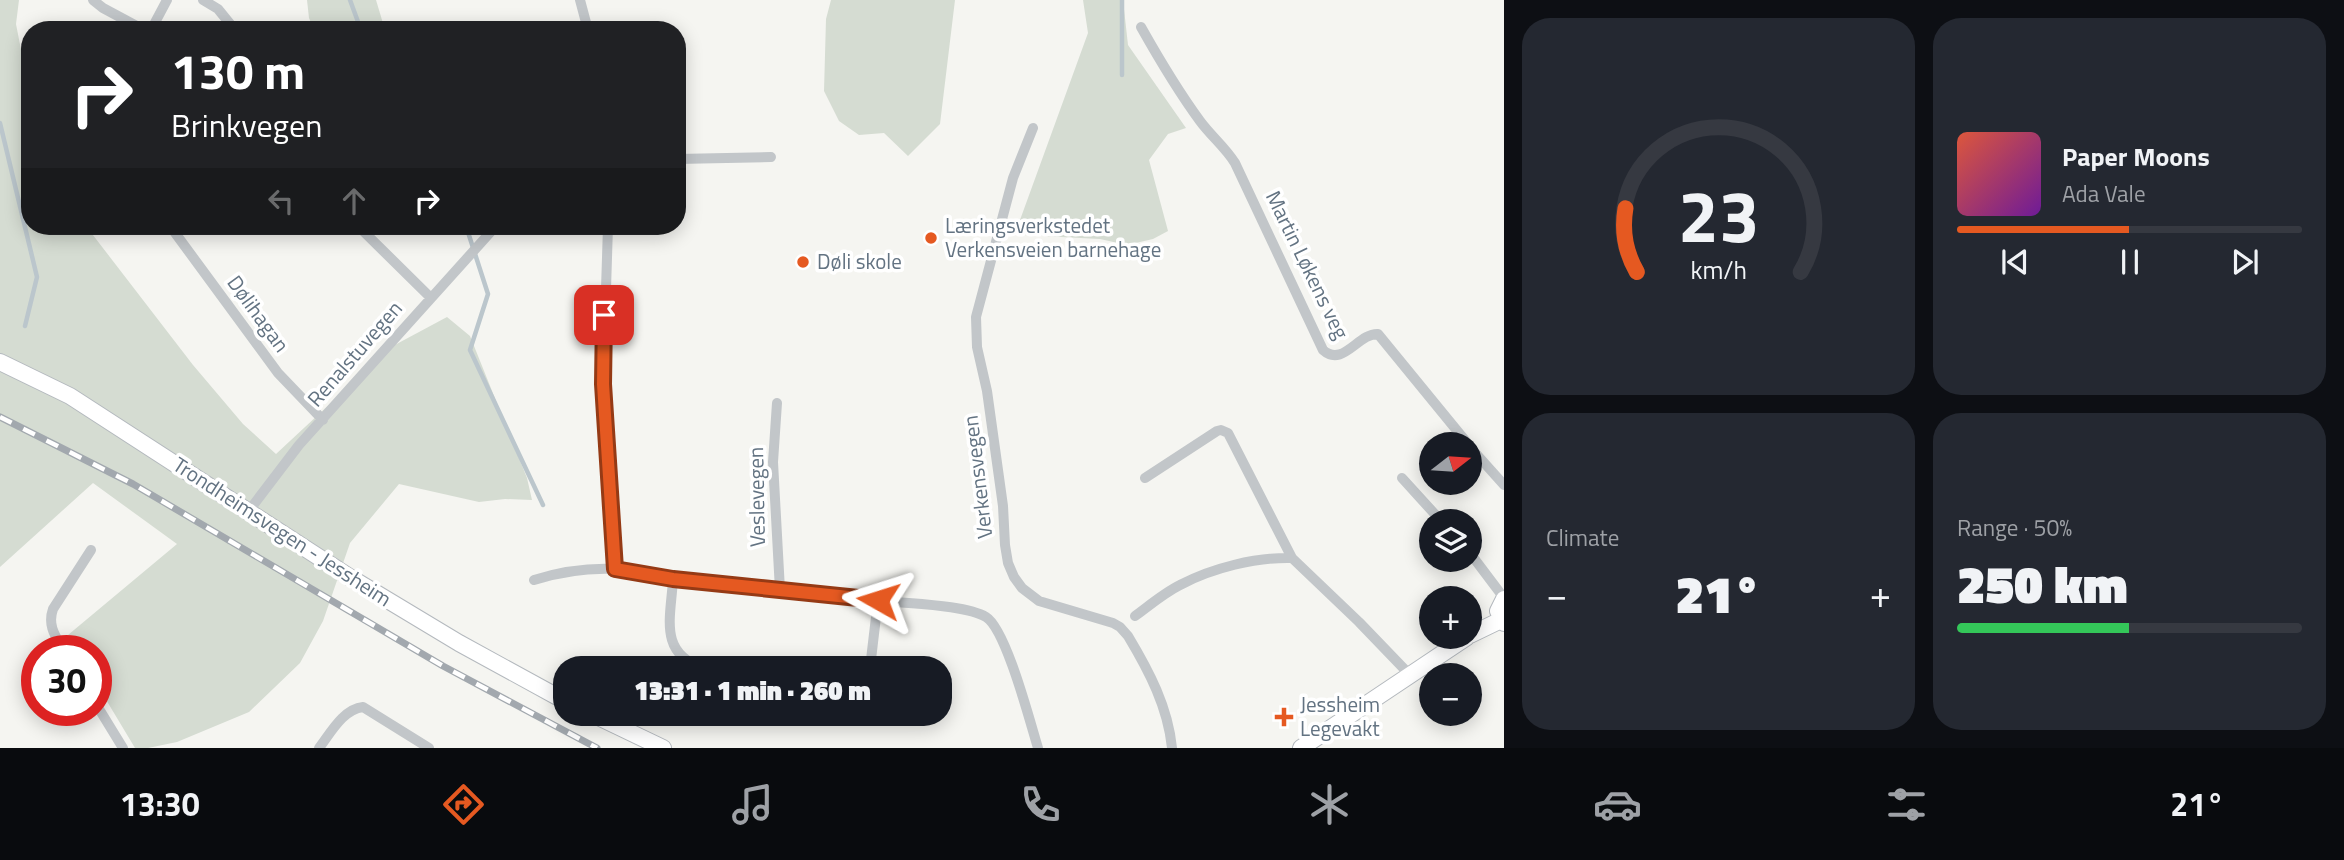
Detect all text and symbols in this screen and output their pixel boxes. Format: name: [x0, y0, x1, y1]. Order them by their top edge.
text: 130 m: [171, 33, 305, 108]
icon: right: [56, 49, 147, 140]
text: Brinkvegen: [171, 101, 322, 149]
text: Paper Moons: [2062, 137, 2210, 176]
text: 23: [1678, 161, 1759, 271]
text: Ada Vale: [2062, 176, 2146, 211]
icon: left: [262, 182, 300, 220]
icon: ahead: [335, 182, 373, 220]
icon: right: [408, 182, 446, 220]
street label: Martin Løkens veg: [1258, 185, 1358, 344]
place label: Læringsverkstedet Verkensveien barnehage: [945, 209, 1161, 265]
marker: Læringsverkstedet Verkensveien barnehage: [923, 230, 939, 246]
icon: previous: [1996, 243, 2034, 281]
icon: pause: [2111, 243, 2149, 281]
icon: next: [2226, 243, 2264, 281]
place label: Døli skole: [817, 245, 902, 277]
text: km/h: [1690, 251, 1747, 289]
marker: Døli skole: [795, 254, 811, 270]
street label: Dølihagan: [220, 268, 298, 359]
pin: [574, 285, 634, 345]
street label: Renalstuvegen: [299, 293, 409, 413]
icon: arrive: [585, 296, 623, 334]
street label: Verkensvegen: [954, 414, 1000, 541]
north arrow: [1419, 432, 1482, 495]
map controls: [1419, 432, 1482, 726]
street label: Veslevegen: [739, 447, 773, 547]
street label: Trondheimsvegen - Jessheim: [167, 448, 398, 614]
button: layers: [1419, 509, 1482, 572]
text: Range · 50%: [1957, 510, 2072, 545]
text: Climate: [1546, 520, 1619, 555]
text: 250 km: [1957, 544, 2128, 623]
text: 21°: [1676, 554, 1761, 633]
position arrow: [841, 563, 915, 637]
text: −: [1546, 565, 1567, 623]
text: +: [1870, 565, 1891, 623]
button: +: [1419, 586, 1482, 649]
speed limit sign: 30: [21, 635, 112, 726]
button: −: [1419, 663, 1482, 726]
text: 13:31 · 1 min · 260 m: [634, 671, 871, 710]
place label: Jessheim Legevakt: [1300, 688, 1380, 744]
marker: Jessheim Legevakt: [1274, 707, 1294, 727]
text: 13:30: [120, 780, 200, 828]
icon: directions: [439, 780, 488, 829]
icon: music: [728, 780, 777, 829]
icon: phone: [1016, 780, 1065, 829]
icon: climate: [1305, 780, 1354, 829]
icon: car: [1593, 780, 1642, 829]
icon: filters: [1882, 780, 1931, 829]
text: 21°: [2170, 780, 2224, 828]

